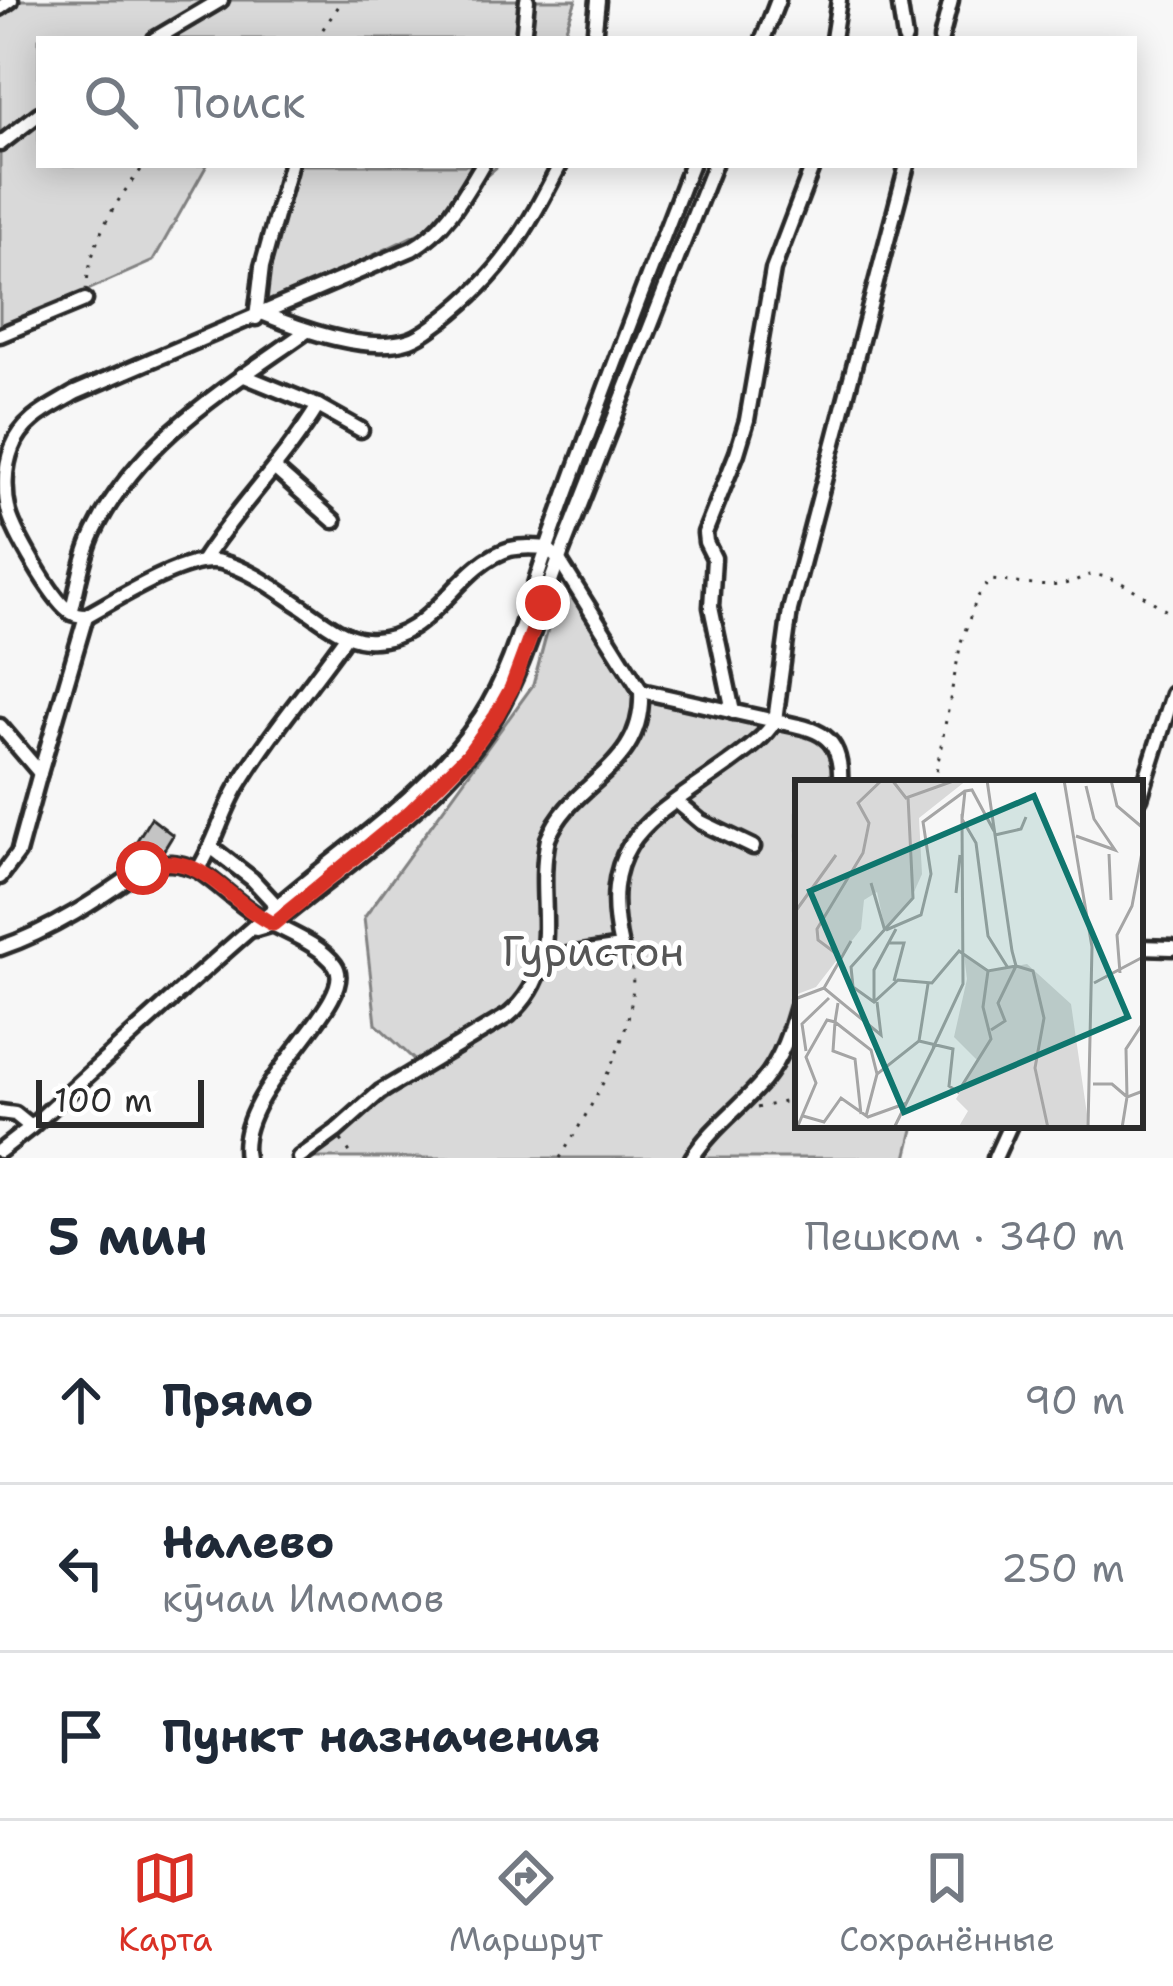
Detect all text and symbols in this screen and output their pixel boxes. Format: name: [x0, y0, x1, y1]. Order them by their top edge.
search box: [36, 36, 1137, 168]
icon: search: [78, 69, 144, 135]
text: Поиск: [174, 72, 305, 132]
route end: [516, 576, 570, 630]
inset map: [795, 780, 1143, 1128]
route start: [116, 841, 170, 895]
park label: Гуристон: [502, 923, 684, 979]
scale bar: [36, 1074, 204, 1127]
text: 100 m: [54, 1078, 153, 1123]
text: 5 мин: [48, 1202, 208, 1270]
text: Пешком · 340 m: [805, 1210, 1125, 1262]
icon: ahead: [48, 1367, 114, 1433]
text: Прямо: [162, 1370, 313, 1430]
text: 90 m: [1024, 1374, 1125, 1426]
text: Налево: [162, 1512, 335, 1572]
icon: left: [48, 1535, 114, 1601]
text: 250 m: [1001, 1542, 1125, 1594]
text: кӯчаи Имомов: [162, 1572, 444, 1624]
icon: arrive: [48, 1703, 114, 1769]
text: Пункт назначения: [162, 1706, 601, 1766]
tab: Карта: [118, 1845, 213, 1962]
tab: Маршрут: [449, 1845, 603, 1962]
tab: Сохранённые: [839, 1845, 1055, 1962]

